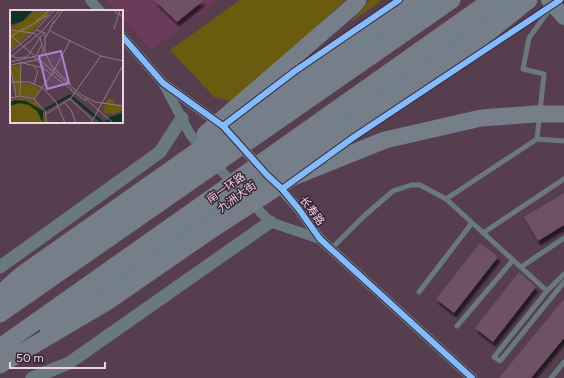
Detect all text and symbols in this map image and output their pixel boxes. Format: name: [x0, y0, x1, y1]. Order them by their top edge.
inset map: [10, 10, 123, 123]
street label: 南一环路: [204, 170, 248, 206]
street label: 九洲大街: [215, 179, 259, 215]
street label: 长寿路: [297, 194, 327, 228]
scale bar: [10, 344, 105, 370]
text: 50 m: [16, 351, 44, 365]

